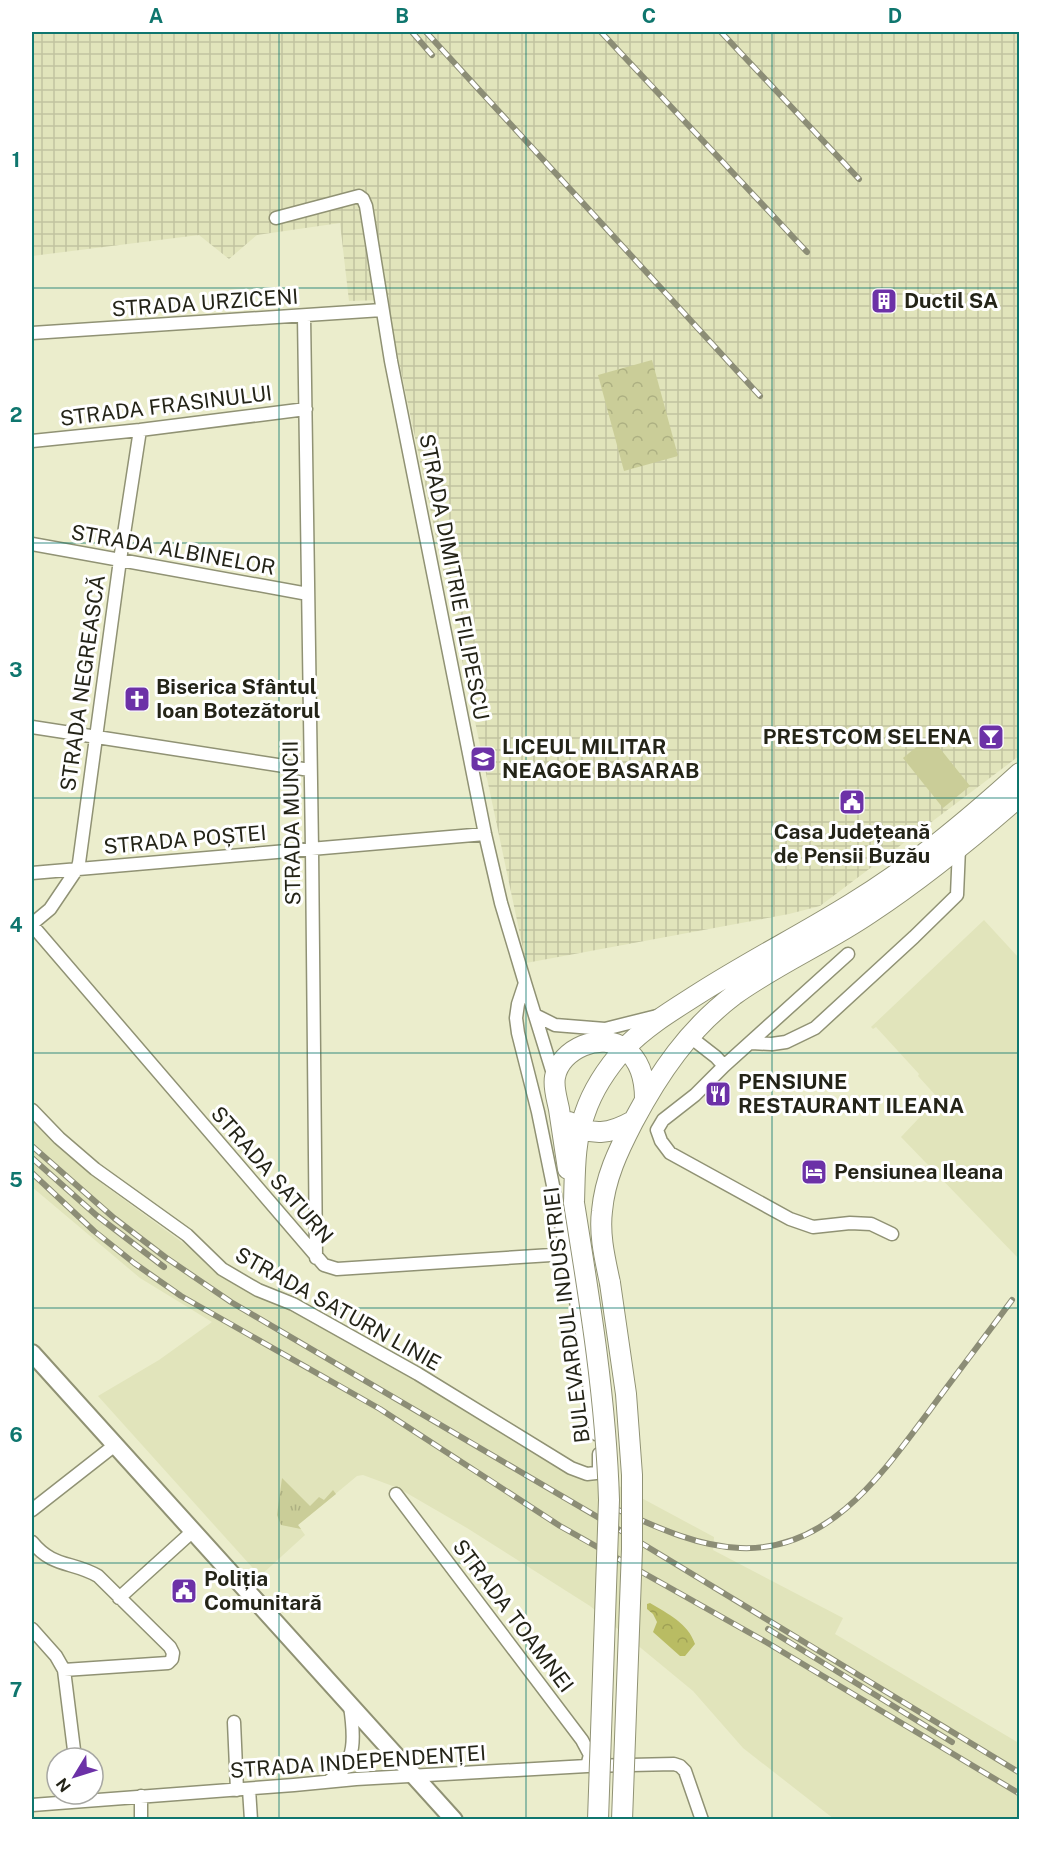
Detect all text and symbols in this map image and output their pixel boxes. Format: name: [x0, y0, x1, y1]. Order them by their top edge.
text: A: [149, 4, 163, 28]
text: B: [395, 4, 409, 28]
text: C: [642, 4, 656, 28]
text: D: [888, 4, 902, 28]
text: 1: [12, 148, 20, 172]
street label: STRADA URZICENI: [111, 284, 299, 321]
building icon: Ductil SA: [869, 286, 899, 316]
place label: Ductil SA: [904, 288, 998, 313]
street label: STRADA FRASINULUI: [59, 380, 273, 431]
text: 2: [10, 403, 22, 427]
street label: STRADA DIMITRIE FILIPESCU: [414, 432, 495, 722]
street label: STRADA ALBINELOR: [69, 519, 277, 580]
street label: STRADA NEGREASCĂ: [55, 573, 110, 793]
text: 3: [9, 658, 23, 682]
place label: Biserica Sfântul Ioan Botezătorul: [156, 674, 321, 723]
church icon: Biserica Sfântul Ioan Botezătorul: [122, 684, 152, 714]
bar icon: PRESTCOM SELENA: [976, 722, 1006, 752]
place label: PRESTCOM SELENA: [763, 724, 972, 749]
place label: LICEUL MILITAR NEAGOE BASARAB: [502, 734, 699, 783]
street label: STRADA MUNCII: [278, 740, 305, 906]
school or university icon: LICEUL MILITAR NEAGOE BASARAB: [468, 744, 498, 774]
public building icon: Casa Județeană de Pensii Buzău: [837, 787, 867, 817]
place label: Casa Județeană de Pensii Buzău: [774, 819, 930, 868]
street label: STRADA POȘTEI: [102, 820, 267, 859]
text: 4: [9, 913, 23, 937]
place label: PENSIUNE RESTAURANT ILEANA: [738, 1069, 964, 1118]
restaurant icon: PENSIUNE RESTAURANT ILEANA: [703, 1079, 733, 1109]
street label: STRADA SATURN: [206, 1101, 339, 1248]
hotel icon: Pensiunea Ileana: [799, 1157, 829, 1187]
place label: Pensiunea Ileana: [834, 1159, 1003, 1184]
text: 5: [9, 1168, 23, 1192]
street label: BULEVARDUL INDUSTRIEI: [538, 1186, 595, 1445]
street label: STRADA SATURN LINIE: [231, 1242, 445, 1376]
text: 6: [9, 1423, 23, 1447]
street label: STRADA TOAMNEI: [448, 1534, 579, 1697]
place label: Poliția Comunitară: [204, 1566, 322, 1615]
public building icon: Poliția Comunitară: [169, 1576, 199, 1606]
text: 7: [10, 1678, 22, 1702]
street label: STRADA INDEPENDENȚEI: [229, 1740, 487, 1783]
north arrow: [45, 1746, 105, 1806]
text: N: [52, 1774, 75, 1796]

